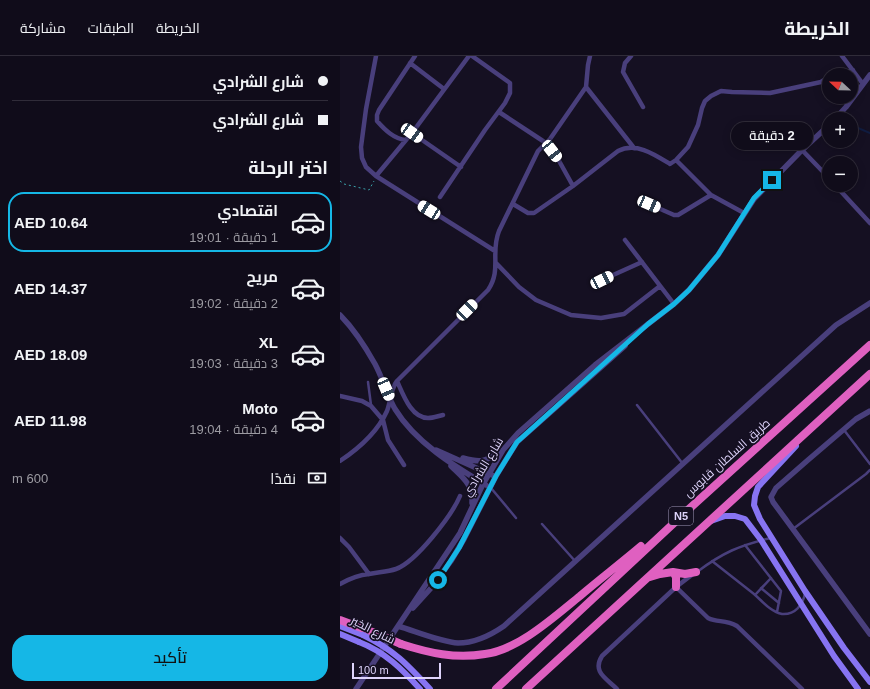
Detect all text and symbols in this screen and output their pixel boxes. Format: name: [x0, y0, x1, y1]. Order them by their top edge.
text: الخريطة: [784, 18, 850, 39]
text: مشاركة: [20, 20, 66, 36]
text: الطبقات: [88, 20, 134, 36]
text: الخريطة: [156, 20, 200, 36]
north arrow: [822, 68, 858, 104]
map controls: [822, 68, 858, 192]
text: شارع الشرادي: [213, 73, 304, 90]
text: شارع الشرادي: [213, 111, 304, 128]
button: +: [822, 112, 858, 148]
car: [399, 121, 425, 145]
callout: 2 دقيقة: [731, 122, 813, 150]
text: 2 دقيقة: [749, 128, 795, 143]
car: [540, 138, 564, 164]
button: −: [822, 156, 858, 192]
text: اختر الرحلة: [248, 158, 328, 178]
route end: [763, 171, 781, 189]
car: [636, 194, 662, 214]
car: [416, 199, 442, 221]
text: اقتصادي: [218, 202, 278, 219]
icon: car: [290, 204, 326, 240]
text: AED 10.64: [14, 214, 87, 231]
text: 1 دقيقة · 19:01: [189, 230, 278, 245]
text: مريح: [246, 268, 278, 285]
car: [589, 269, 615, 291]
icon: car: [290, 270, 326, 306]
text: AED 14.37: [14, 280, 87, 297]
text: 2 دقيقة · 19:02: [189, 296, 278, 311]
car: [454, 297, 480, 323]
text: XL: [259, 334, 278, 351]
icon: car: [290, 336, 326, 372]
text: AED 18.09: [14, 346, 87, 363]
text: 3 دقيقة · 19:03: [189, 356, 278, 371]
car: [376, 376, 396, 402]
text: Moto: [242, 400, 278, 417]
icon: car: [290, 402, 326, 438]
text: AED 11.98: [14, 412, 87, 429]
street label: طريق السلطان قابوس: [681, 416, 773, 500]
text: 4 دقيقة · 19:04: [189, 422, 278, 437]
street label: شارع الشرادي: [460, 435, 509, 501]
icon: cash: [306, 467, 328, 489]
text: نقدًا: [270, 470, 296, 487]
text: 600 m: [12, 471, 48, 486]
road number: N5: [669, 507, 693, 525]
route start: [429, 571, 447, 589]
street label: شارع الخير: [347, 613, 397, 648]
button: تأكيد: [12, 635, 328, 681]
scale bar: [352, 661, 441, 680]
text: 100 m: [358, 664, 389, 676]

